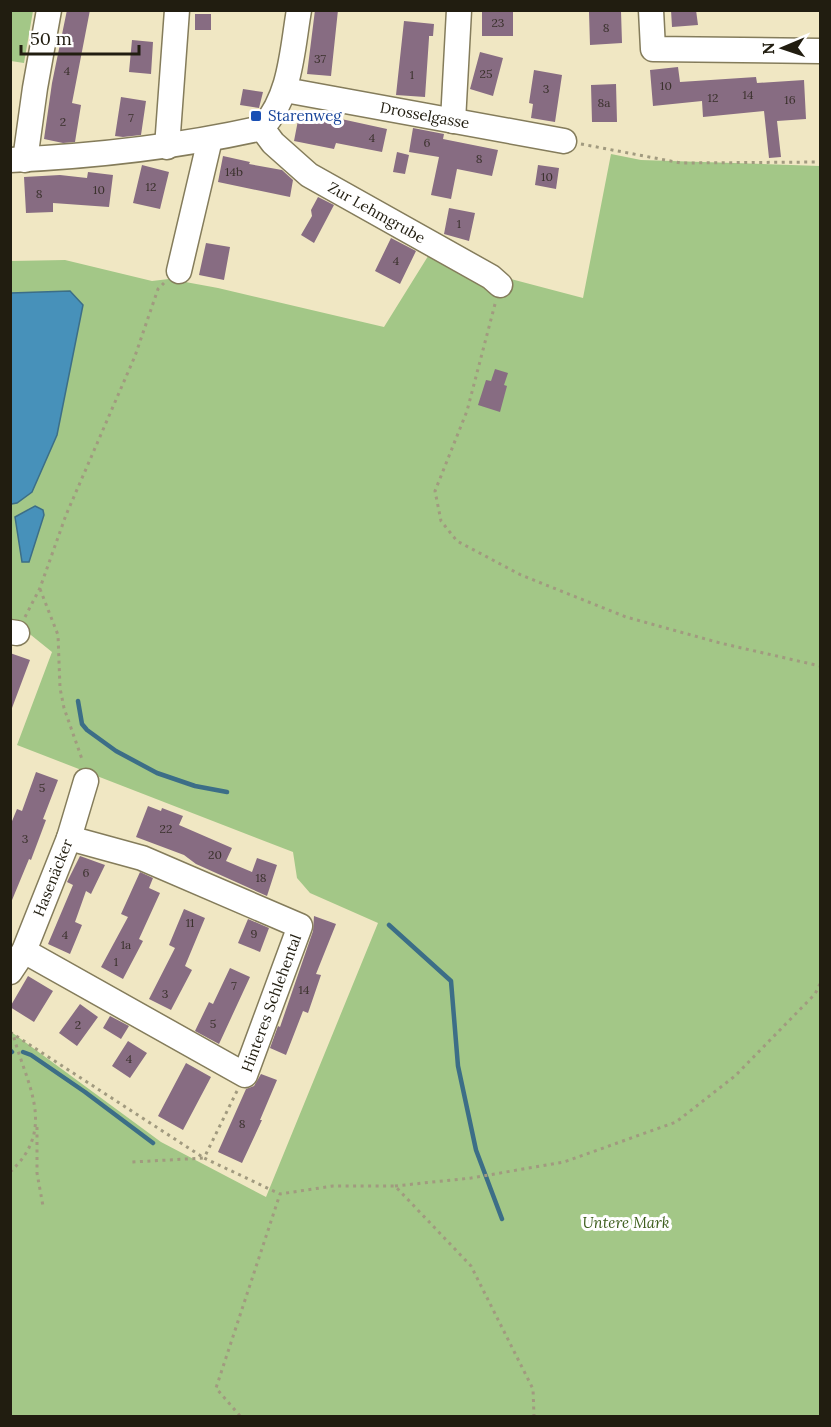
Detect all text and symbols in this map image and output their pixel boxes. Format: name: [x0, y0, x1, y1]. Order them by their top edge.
house number: 23: [492, 15, 505, 30]
scale bar: [21, 18, 140, 56]
north arrow: [753, 18, 813, 78]
house number: 8: [603, 20, 610, 35]
text: 50 m: [30, 27, 72, 50]
text: N: [758, 42, 778, 55]
house number: 37: [314, 51, 326, 66]
house number: 4: [64, 63, 71, 78]
house number: 25: [480, 66, 492, 81]
house number: 1: [410, 67, 414, 82]
house number: 10: [660, 78, 672, 93]
house number: 3: [543, 81, 550, 96]
house number: 14: [743, 87, 754, 102]
house number: 12: [708, 90, 718, 105]
house number: 16: [784, 92, 796, 107]
house number: 8a: [598, 95, 610, 110]
street label: Drosselgasse: [379, 98, 471, 133]
place label: Starenweg: [268, 106, 342, 125]
marker: Starenweg: [249, 109, 263, 123]
house number: 7: [128, 110, 134, 125]
house number: 2: [60, 114, 66, 129]
house number: 4: [369, 130, 376, 145]
house number: 6: [424, 135, 431, 150]
house number: 8: [476, 151, 483, 166]
house number: 14b: [225, 164, 243, 179]
house number: 10: [541, 169, 553, 184]
street label: Zur Lehmgrube: [325, 178, 429, 247]
house number: 12: [146, 179, 156, 194]
house number: 10: [93, 182, 105, 197]
house number: 8: [36, 186, 43, 201]
house number: 1: [457, 216, 461, 231]
house number: 4: [393, 253, 400, 268]
house number: 5: [39, 780, 45, 795]
house number: 22: [160, 821, 172, 836]
house number: 3: [22, 831, 29, 846]
street label: Hasenäcker: [29, 836, 77, 919]
house number: 20: [208, 847, 222, 862]
house number: 6: [83, 865, 90, 880]
house number: 18: [255, 870, 267, 885]
house number: 11: [186, 915, 194, 930]
house number: 9: [251, 926, 258, 941]
house number: 4: [62, 927, 69, 942]
street label: Hinteres Schlehental: [237, 931, 305, 1075]
house number: 1a: [121, 937, 131, 952]
house number: 1: [114, 954, 118, 969]
house number: 7: [231, 978, 237, 993]
house number: 14: [299, 982, 310, 997]
house number: 3: [162, 986, 169, 1001]
house number: 5: [210, 1016, 216, 1031]
house number: 2: [75, 1017, 81, 1032]
house number: 4: [126, 1051, 133, 1066]
house number: 8: [239, 1116, 246, 1131]
park label: Untere Mark: [582, 1213, 670, 1232]

